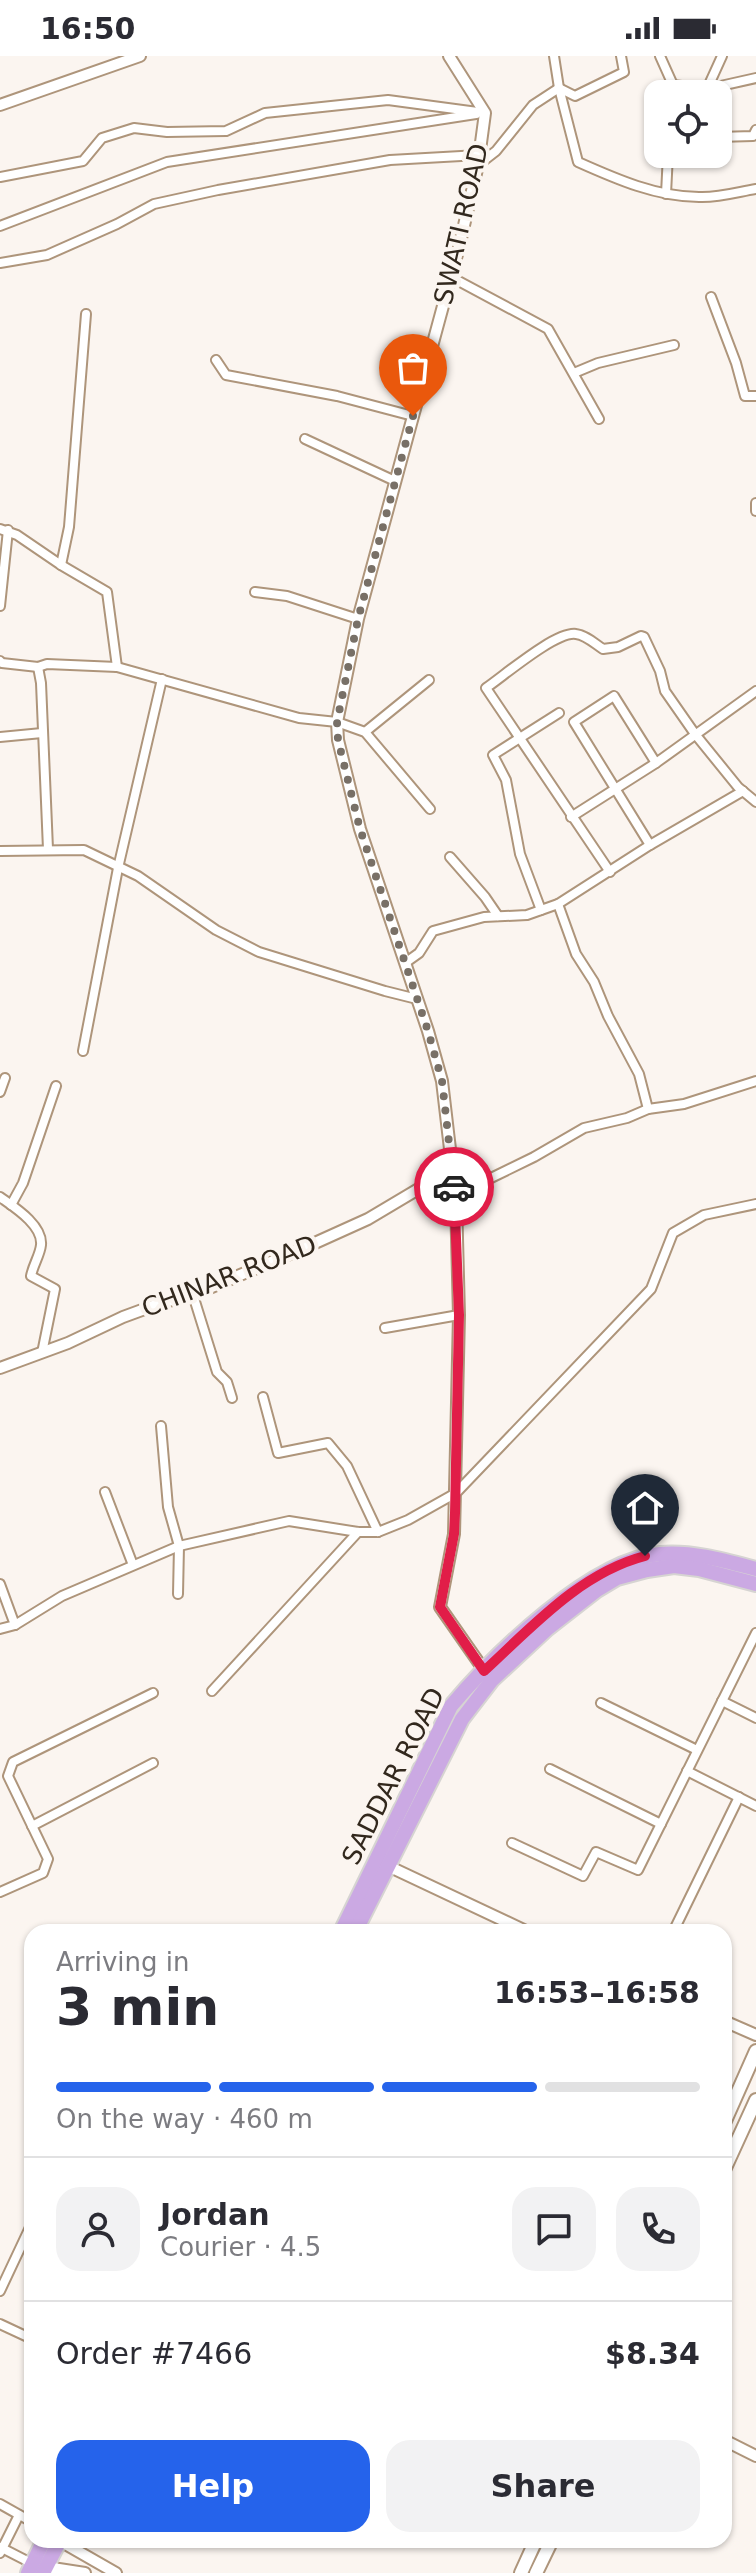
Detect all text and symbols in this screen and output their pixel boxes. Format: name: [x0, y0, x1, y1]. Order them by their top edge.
text: 16:50: [40, 11, 136, 46]
map controls: [644, 80, 732, 168]
button: locate: [644, 80, 732, 168]
street label: SWATI ROAD: [428, 141, 494, 307]
pin: [379, 334, 447, 416]
icon: bag: [391, 346, 435, 390]
courier: [414, 1147, 494, 1227]
icon: car: [432, 1165, 476, 1209]
street label: CHINAR ROAD: [137, 1229, 321, 1323]
pin: [611, 1474, 679, 1556]
icon: home: [623, 1486, 667, 1530]
street label: SADDAR ROAD: [336, 1683, 450, 1869]
text: Arriving in: [56, 1947, 190, 1977]
text: 16:53–16:58: [494, 1975, 700, 2010]
text: 3 min: [56, 1977, 219, 2037]
text: On the way · 460 m: [56, 2104, 313, 2134]
button: person: [56, 2187, 140, 2271]
button: chat: [512, 2187, 596, 2271]
button: phone: [616, 2187, 700, 2271]
text: Jordan: [160, 2197, 270, 2232]
text: Courier · 4.5: [160, 2232, 321, 2262]
text: Order #7466: [56, 2336, 252, 2371]
text: $8.34: [605, 2336, 700, 2371]
button: Help: [56, 2440, 370, 2532]
button: Share: [386, 2440, 700, 2532]

